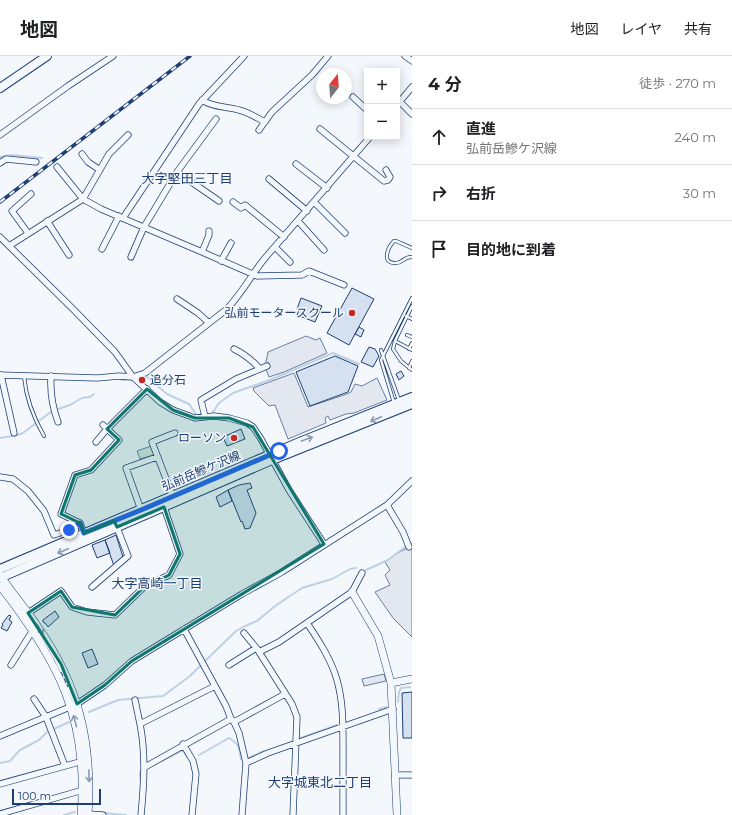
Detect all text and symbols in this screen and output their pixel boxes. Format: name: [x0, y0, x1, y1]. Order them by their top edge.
text: 地図: [20, 18, 58, 41]
text: 地図: [570, 20, 598, 38]
text: レイヤ: [620, 20, 662, 38]
text: 共有: [684, 20, 712, 38]
north arrow: [316, 68, 352, 104]
map controls: [364, 68, 400, 140]
button: +: [364, 68, 400, 104]
text: 4 分: [428, 74, 462, 94]
text: 徒歩 · 270 m: [639, 75, 716, 91]
button: −: [364, 104, 400, 140]
text: 直進: [466, 119, 496, 138]
icon: ahead: [428, 126, 450, 148]
text: 240 m: [675, 129, 716, 145]
text: 弘前岳鰺ケ沢線: [466, 140, 557, 156]
district label: 大字堅田三丁目: [141, 170, 233, 186]
icon: right: [428, 182, 450, 204]
text: 右折: [466, 184, 496, 203]
text: 30 m: [683, 185, 716, 201]
icon: arrive: [428, 238, 450, 260]
text: 目的地に到着: [466, 240, 556, 259]
place label: 弘前モータースクール: [225, 305, 344, 320]
marker: 弘前モータースクール: [347, 308, 357, 318]
place label: 追分石: [150, 372, 186, 387]
marker: 追分石: [137, 375, 147, 385]
one-way arrow: [370, 415, 382, 423]
place label: ローソン: [178, 430, 226, 445]
marker: ローソン: [229, 433, 239, 443]
one-way arrow: [300, 435, 312, 443]
route start: [270, 442, 288, 460]
street label: 弘前岳鰺ケ沢線: [159, 447, 242, 494]
route end: [60, 521, 78, 539]
one-way arrow: [57, 548, 69, 555]
district label: 大字高崎一丁目: [111, 575, 203, 591]
one-way arrow: [36, 623, 44, 634]
one-way arrow: [70, 715, 78, 728]
one-way arrow: [86, 769, 93, 782]
district label: 大字城東北二丁目: [268, 774, 372, 790]
scale bar: [12, 787, 101, 806]
text: 100 m: [18, 789, 51, 803]

